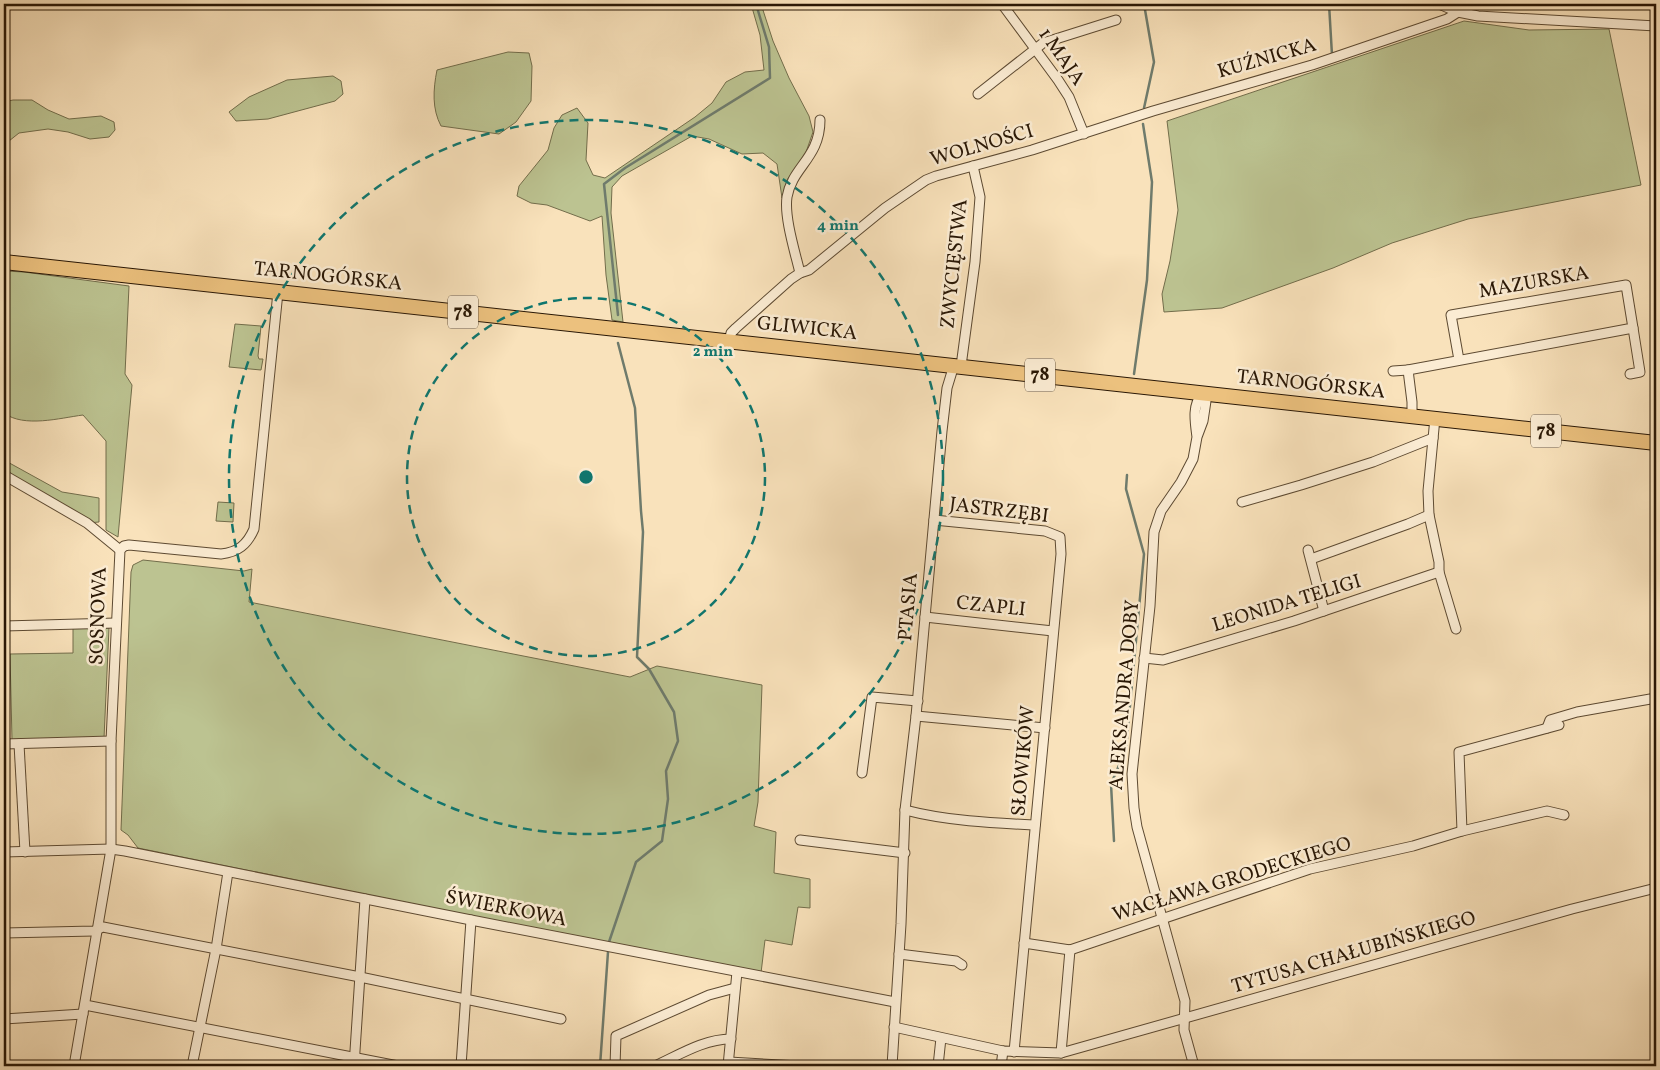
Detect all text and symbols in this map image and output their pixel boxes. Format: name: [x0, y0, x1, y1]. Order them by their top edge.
street label: 1 MAJA: [1031, 22, 1091, 92]
street label: KUŹNICKA: [1214, 32, 1320, 86]
street label: WOLNOŚCI: [927, 118, 1037, 174]
street label: ZWYCIĘSTWA: [934, 198, 976, 330]
text: 4 min: [817, 216, 859, 237]
street label: TARNOGÓRSKA: [252, 255, 404, 299]
street label: MAZURSKA: [1477, 260, 1591, 306]
road number: 78: [448, 296, 478, 328]
street label: GLIWICKA: [755, 310, 859, 348]
text: 2 min: [693, 342, 733, 363]
road number: 78: [1025, 358, 1055, 392]
street label: TARNOGÓRSKA: [1235, 363, 1387, 407]
road number: 78: [1531, 414, 1561, 448]
centre of rings: [577, 468, 595, 486]
street label: JASTRZĘBI: [948, 491, 1050, 531]
street label: SOSNOWA: [83, 567, 115, 665]
street label: LEONIDA TELIGI: [1209, 568, 1365, 640]
street label: PTASIA: [892, 572, 926, 642]
street label: CZAPLI: [955, 589, 1027, 625]
street label: ALEKSANDRA DOBY: [1103, 598, 1147, 791]
street label: SŁOWIKÓW: [1005, 704, 1043, 818]
street label: WACŁAWA GRODECKIEGO: [1109, 830, 1355, 930]
street label: ŚWIERKOWA: [443, 884, 569, 934]
street label: TYTUSA CHAŁUBIŃSKIEGO: [1229, 905, 1479, 1001]

